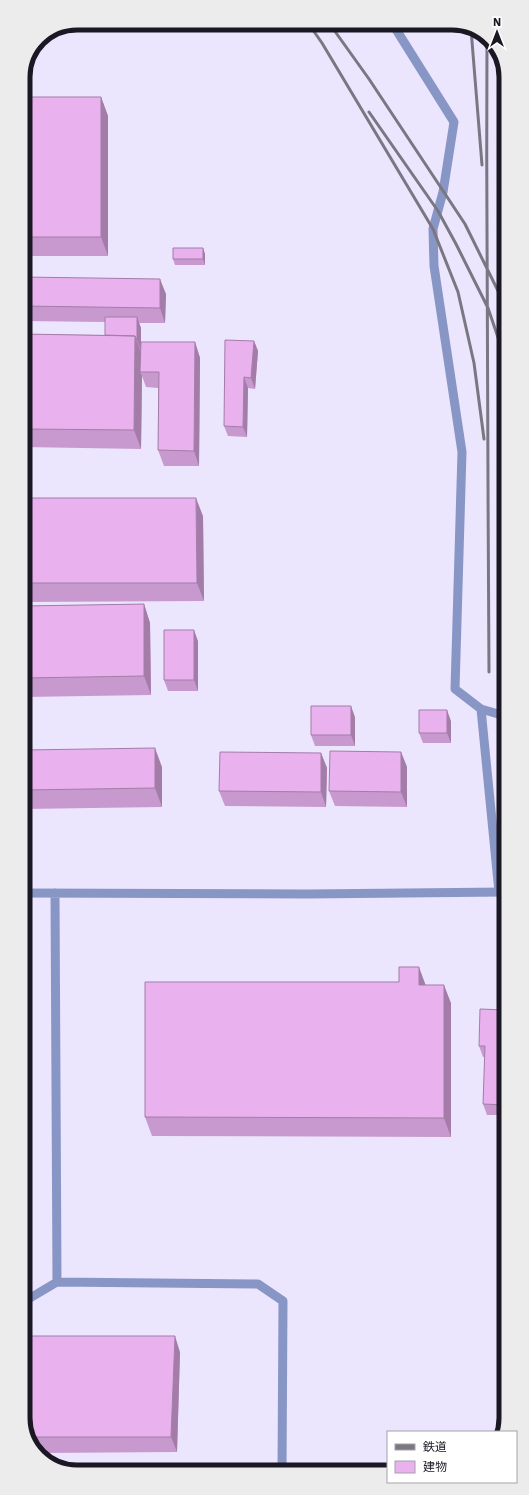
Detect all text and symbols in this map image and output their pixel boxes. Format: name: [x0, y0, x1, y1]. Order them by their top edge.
north arrow: [477, 12, 517, 52]
text: N: [493, 16, 501, 29]
legend: [387, 1431, 517, 1483]
text: 鉄道: [423, 1440, 447, 1454]
text: 建物: [423, 1460, 447, 1474]

